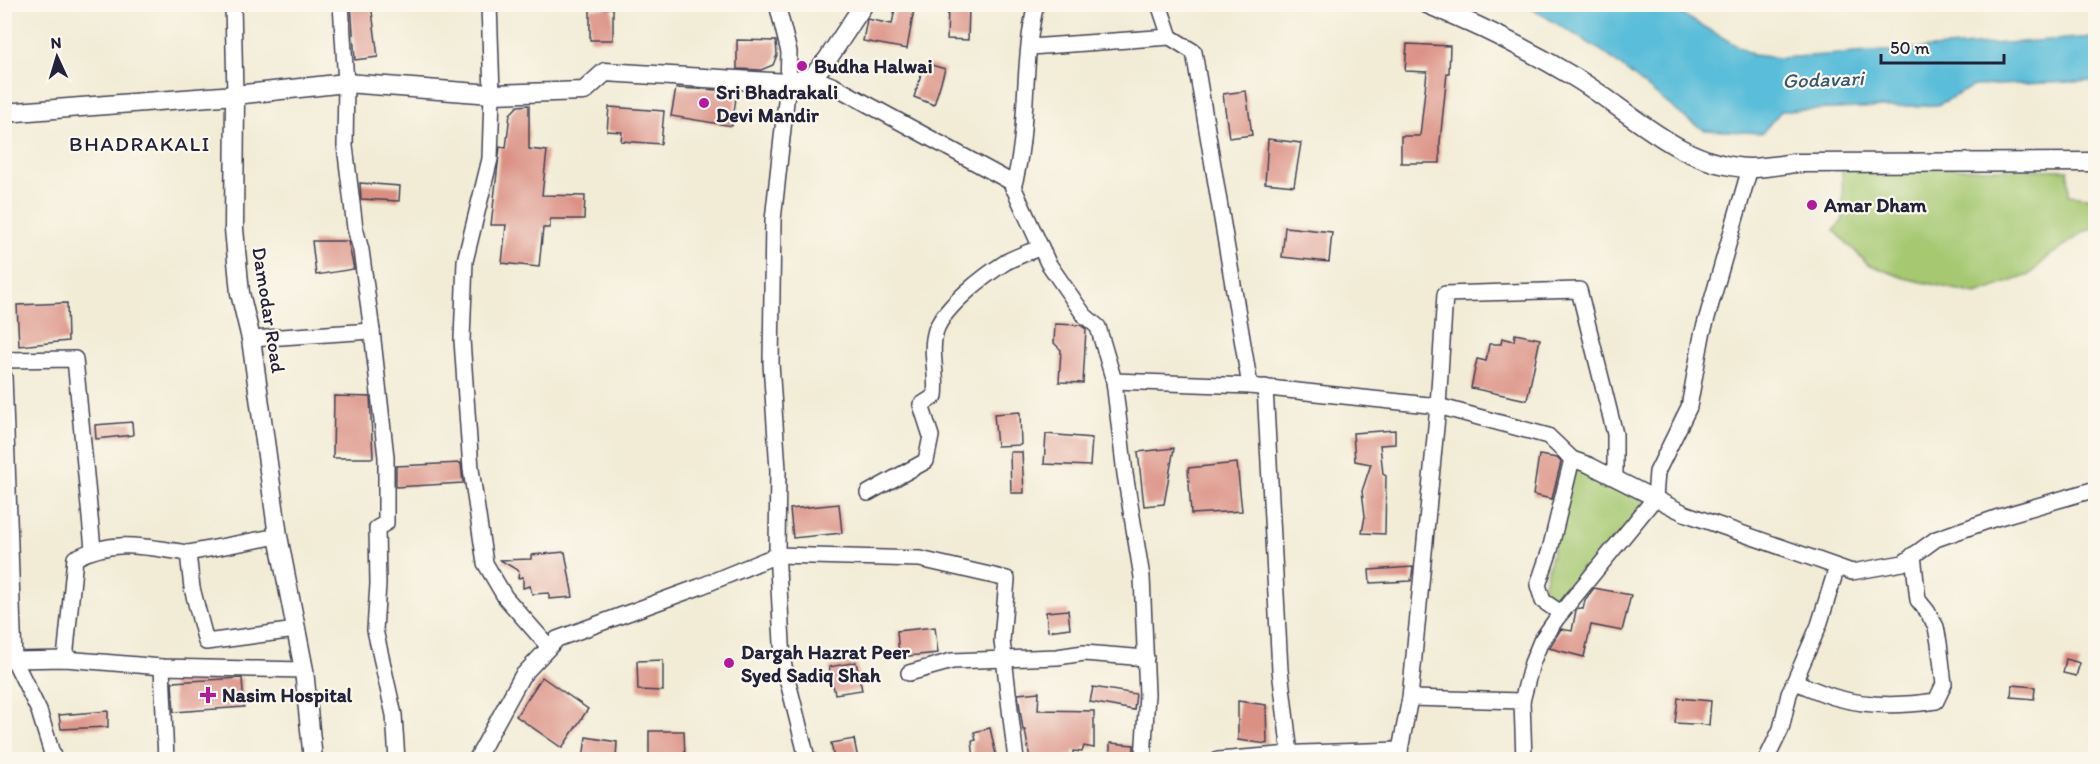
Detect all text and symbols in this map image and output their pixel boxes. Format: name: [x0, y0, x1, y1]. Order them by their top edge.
north arrow: [27, 27, 87, 87]
scale bar: [1881, 27, 2004, 65]
text: N: [50, 33, 62, 52]
text: 50 m: [1890, 37, 1930, 59]
place label: Budha Halwai: [814, 54, 933, 78]
marker: Budha Halwai: [795, 59, 809, 73]
water label: Godavari: [1782, 65, 1867, 93]
place label: Sri Bhadrakali Devi Mandir: [716, 80, 838, 127]
marker: Sri Bhadrakali Devi Mandir: [697, 96, 711, 110]
district label: BHADRAKALI: [69, 131, 211, 156]
place label: Amar Dham: [1823, 193, 1927, 217]
marker: Amar Dham: [1805, 198, 1819, 212]
street label: Damodar Road: [247, 245, 291, 375]
place label: Dargah Hazrat Peer Syed Sadiq Shah: [741, 640, 911, 688]
marker: Dargah Hazrat Peer Syed Sadiq Shah: [722, 656, 736, 670]
place label: Nasim Hospital: [222, 683, 353, 708]
marker: Nasim Hospital: [199, 686, 217, 704]

